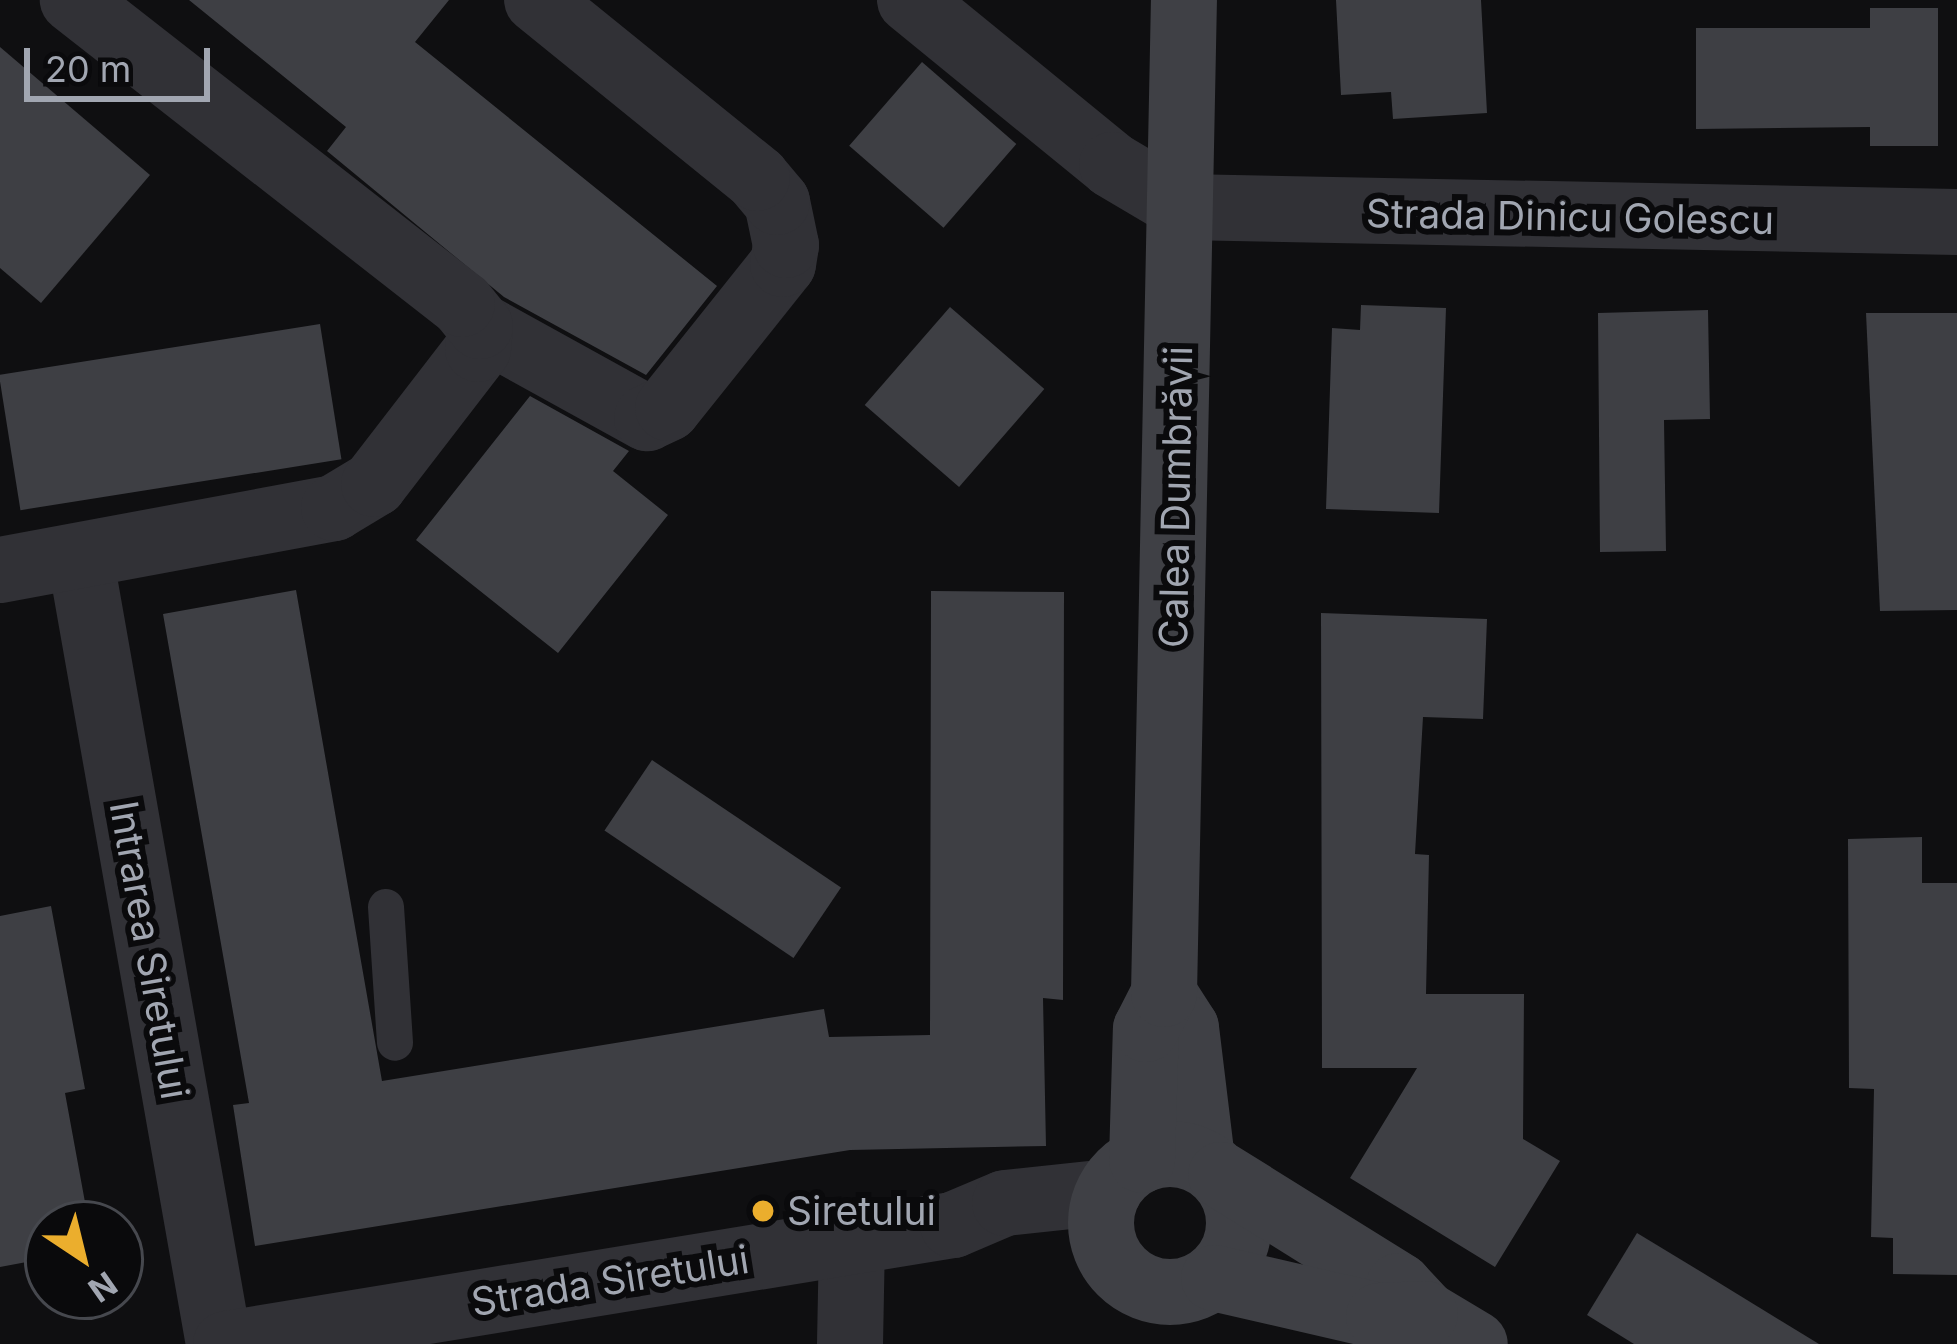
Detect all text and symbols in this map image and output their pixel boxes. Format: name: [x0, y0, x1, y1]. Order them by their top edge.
scale bar: [30, 24, 216, 98]
text: 20 m: [45, 47, 131, 91]
street label: Strada Dinicu Golescu: [1366, 190, 1774, 244]
street label: Calea Dumbrăvii: [1150, 346, 1202, 648]
street label: Intrarea Siretului: [100, 797, 198, 1103]
place label: Siretului: [787, 1188, 936, 1234]
marker: Siretului: [750, 1198, 776, 1224]
north arrow: [24, 1200, 144, 1320]
street label: Strada Siretului: [468, 1236, 752, 1326]
text: N: [81, 1263, 125, 1311]

